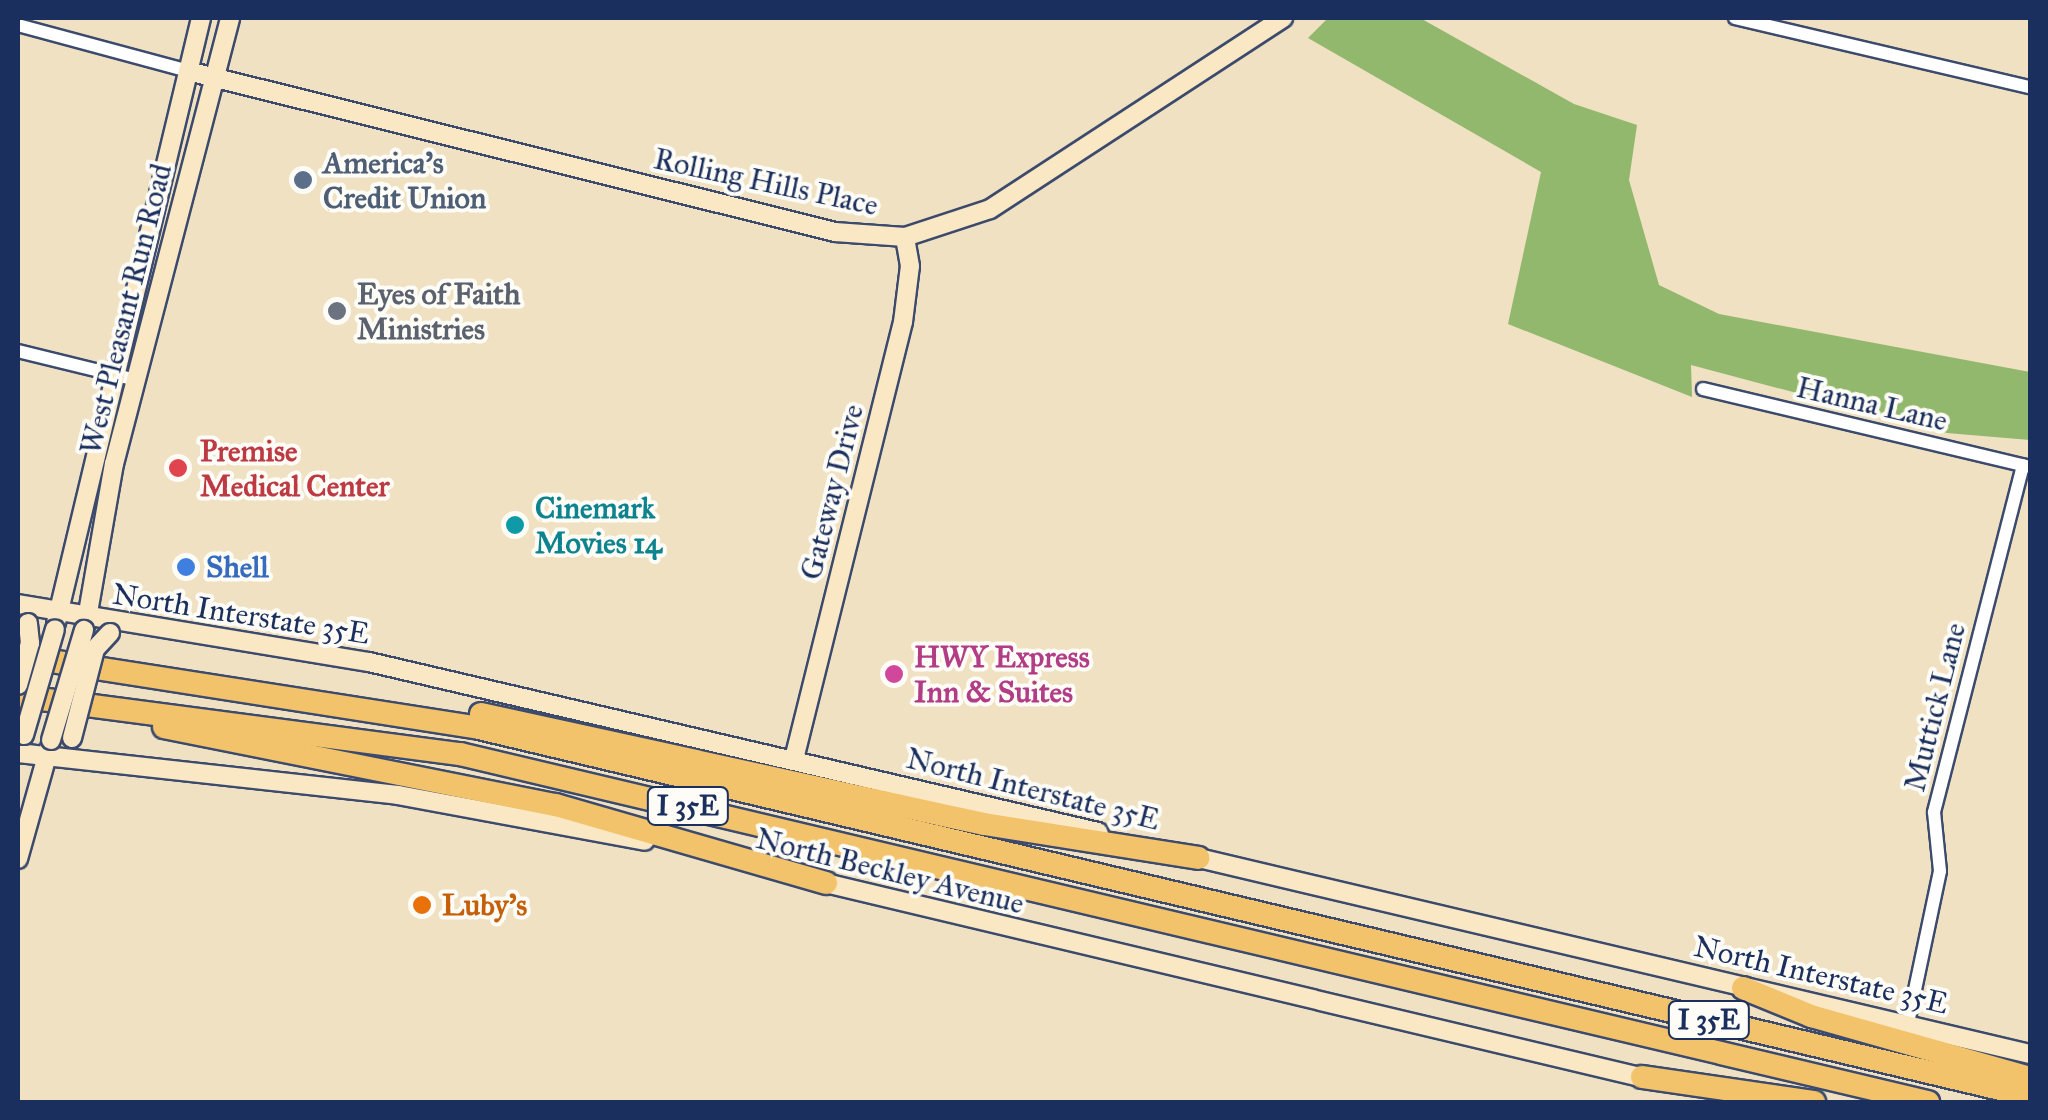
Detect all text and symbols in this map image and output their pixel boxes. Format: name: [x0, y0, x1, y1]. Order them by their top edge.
street label: Rolling Hills Place: [651, 141, 881, 223]
place label: America's Credit Union: [323, 145, 486, 216]
street label: West Pleasant Run Road: [72, 160, 180, 458]
marker: America's Credit Union: [292, 169, 314, 191]
place label: Eyes of Faith Ministries: [357, 276, 520, 346]
marker: Eyes of Faith Ministries: [326, 300, 348, 322]
street label: Hanna Lane: [1793, 369, 1951, 439]
street label: Gateway Drive: [793, 401, 871, 583]
place label: Premise Medical Center: [200, 433, 390, 504]
marker: Premise Medical Center: [165, 455, 191, 481]
place label: Cinemark Movies 14: [535, 490, 662, 560]
marker: Cinemark Movies 14: [504, 514, 526, 536]
place label: Shell: [206, 549, 269, 585]
marker: Shell: [175, 556, 197, 578]
street label: North Interstate 35E: [110, 576, 372, 652]
street label: Muttick Lane: [1897, 619, 1973, 795]
place label: HWY Express Inn & Suites: [914, 639, 1090, 710]
marker: HWY Express Inn & Suites: [883, 663, 905, 685]
street label: North Interstate 35E: [903, 740, 1163, 838]
road number: I 35E: [646, 783, 730, 829]
street label: North Beckley Avenue: [752, 820, 1028, 922]
place label: Luby's: [442, 887, 527, 923]
marker: Luby's: [411, 894, 433, 916]
street label: North Interstate 35E: [1690, 928, 1952, 1022]
road number: I 35E: [1666, 997, 1752, 1043]

